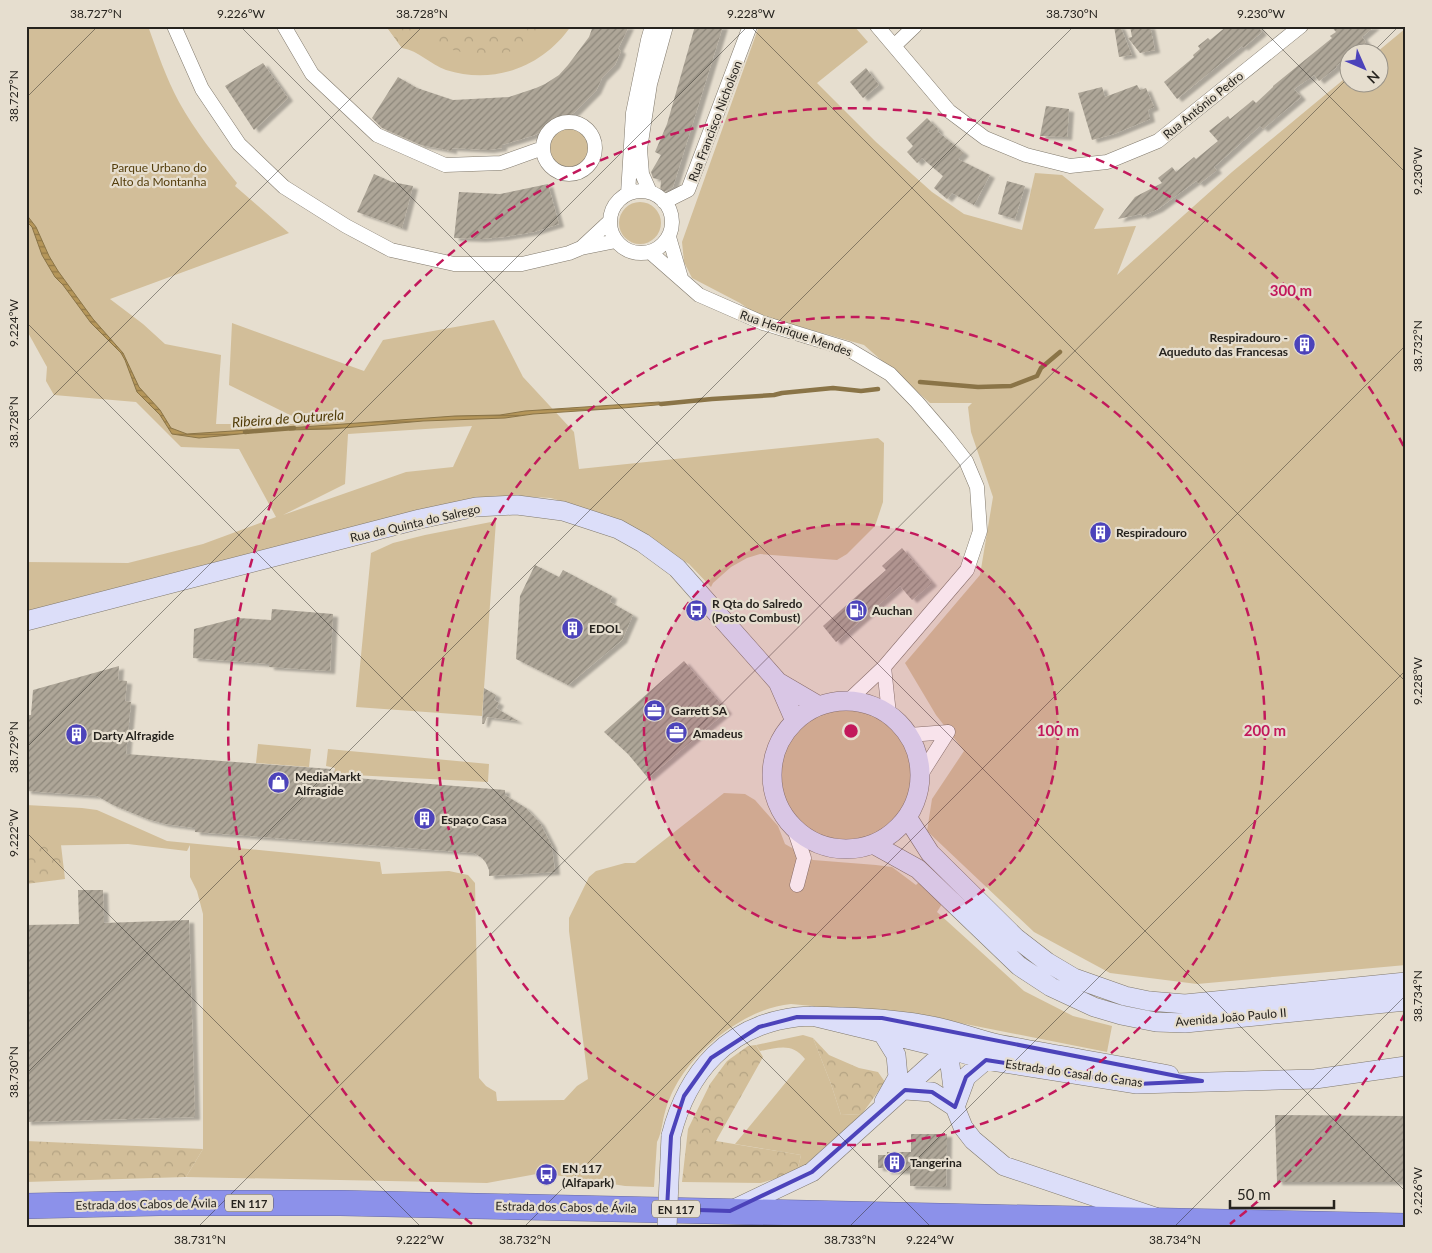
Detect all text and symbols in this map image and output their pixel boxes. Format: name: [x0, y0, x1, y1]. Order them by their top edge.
text: 38.727°N: [70, 6, 122, 21]
text: 9.226°W: [217, 6, 266, 21]
text: 38.728°N: [396, 6, 448, 21]
text: 9.228°W: [727, 6, 776, 21]
text: 38.730°N: [1046, 6, 1098, 21]
text: 9.230°W: [1237, 6, 1286, 21]
north arrow: [1340, 42, 1390, 92]
street label: Rua Francisco Nicholson: [685, 58, 745, 184]
street label: Rua António Pedro: [1160, 68, 1246, 142]
text: N: [1364, 68, 1383, 87]
text: 38.727°N: [6, 70, 21, 122]
text: 9.230°W: [1410, 146, 1425, 195]
park label: Parque Urbano do Alto da Montanha: [111, 160, 207, 189]
text: 300 m: [1270, 281, 1312, 299]
text: 9.224°W: [6, 298, 21, 347]
street label: Rua Henrique Mendes: [738, 307, 854, 359]
text: 38.732°N: [1410, 320, 1425, 372]
place label: Respiradouro - Aqueduto das Francesas: [1158, 330, 1288, 359]
building icon: Respiradouro - Aqueduto das Francesas: [1292, 332, 1316, 356]
text: 38.728°N: [6, 396, 21, 448]
water label: Ribeira de Outurela: [231, 406, 345, 430]
street label: Rua da Quinta do Salrego: [349, 501, 482, 545]
building icon: Respiradouro: [1088, 520, 1112, 544]
place label: Respiradouro: [1116, 525, 1187, 540]
place label: R Qta do Salredo (Posto Combust): [712, 596, 803, 625]
bus stop icon: R Qta do Salredo (Posto Combust): [684, 598, 708, 622]
fuel station icon: Auchan: [844, 598, 868, 622]
place label: Auchan: [871, 603, 913, 618]
building icon: EDOL: [561, 616, 585, 640]
place label: EDOL: [589, 621, 622, 636]
text: 9.228°W: [1410, 656, 1425, 705]
office icon: Garrett SA: [643, 698, 667, 722]
place label: Garrett SA: [671, 703, 728, 718]
text: 38.729°N: [6, 721, 21, 773]
office icon: Amadeus: [665, 721, 689, 745]
text: 100 m: [1037, 721, 1079, 739]
text: 200 m: [1244, 721, 1286, 739]
centre of rings: [842, 722, 860, 740]
building icon: Darty Alfragide: [65, 723, 89, 747]
place label: Amadeus: [692, 726, 743, 741]
place label: Darty Alfragide: [93, 728, 175, 743]
place label: MediaMarkt Alfragide: [294, 769, 362, 798]
shop icon: MediaMarkt Alfragide: [267, 771, 291, 795]
building icon: Espaço Casa: [413, 807, 437, 831]
text: 9.222°W: [6, 808, 21, 857]
place label: Espaço Casa: [441, 812, 507, 827]
text: 38.734°N: [1410, 970, 1425, 1022]
street label: Avenida João Paulo II: [1175, 1005, 1287, 1029]
text: 38.730°N: [6, 1046, 21, 1098]
street label: Estrada do Casal do Canas: [1004, 1056, 1144, 1090]
building icon: Tangerina: [882, 1150, 906, 1174]
place label: Tangerina: [910, 1155, 962, 1170]
place label: EN 117 (Alfapark): [562, 1161, 614, 1190]
bus stop icon: EN 117 (Alfapark): [534, 1163, 558, 1187]
text: 9.226°W: [1410, 1166, 1425, 1215]
scale bar: [1230, 1178, 1333, 1210]
text: 50 m: [1237, 1185, 1271, 1203]
road number: EN 117: [225, 1194, 273, 1212]
street label: Estrada dos Cabos de Ávila: [75, 1195, 217, 1213]
street label: Estrada dos Cabos de Ávila: [495, 1198, 637, 1216]
road number: EN 117: [652, 1200, 700, 1218]
text: 38.731°N: [174, 1232, 226, 1247]
text: 9.222°W: [396, 1232, 445, 1247]
text: 38.732°N: [499, 1232, 551, 1247]
text: 38.733°N: [824, 1232, 876, 1247]
text: 9.224°W: [906, 1232, 955, 1247]
text: 38.734°N: [1149, 1232, 1201, 1247]

